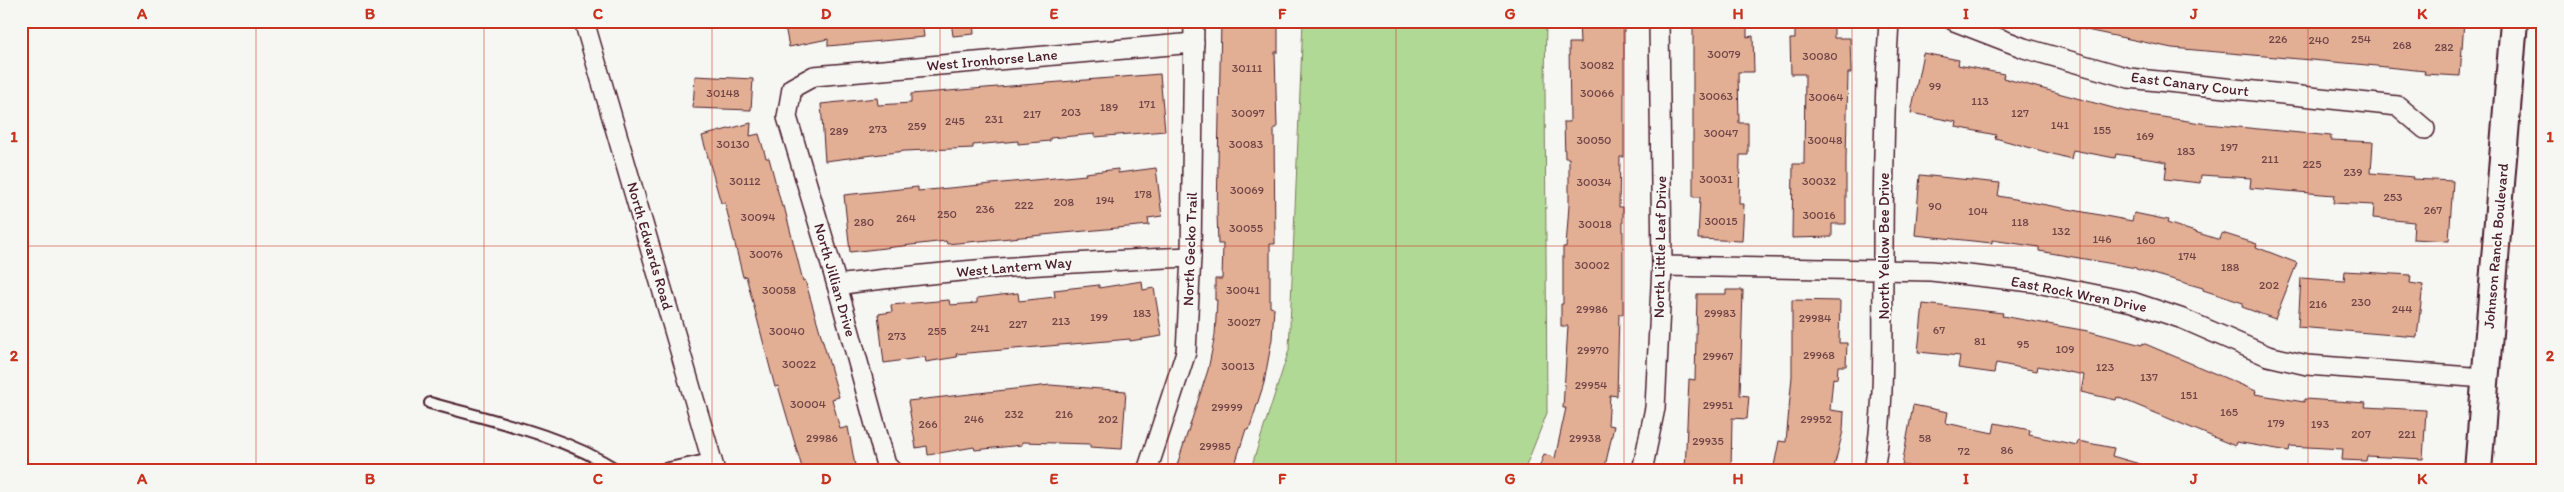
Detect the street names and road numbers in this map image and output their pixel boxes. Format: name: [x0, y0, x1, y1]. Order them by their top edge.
street label: West Ironhorse Lane: [926, 45, 1058, 75]
street label: East Canary Court: [2130, 68, 2250, 100]
street label: Johnson Ranch Boulevard: [2480, 163, 2512, 329]
street label: North Yellow Bee Drive: [1875, 173, 1893, 319]
street label: North Little Leaf Drive: [1650, 176, 1670, 318]
street label: North Edwards Road: [623, 180, 677, 312]
street label: North Gecko Trail: [1179, 191, 1201, 306]
street label: North Jillian Drive: [810, 221, 860, 339]
street label: West Lantern Way: [955, 253, 1073, 281]
street label: East Rock Wren Drive: [2010, 272, 2148, 316]

